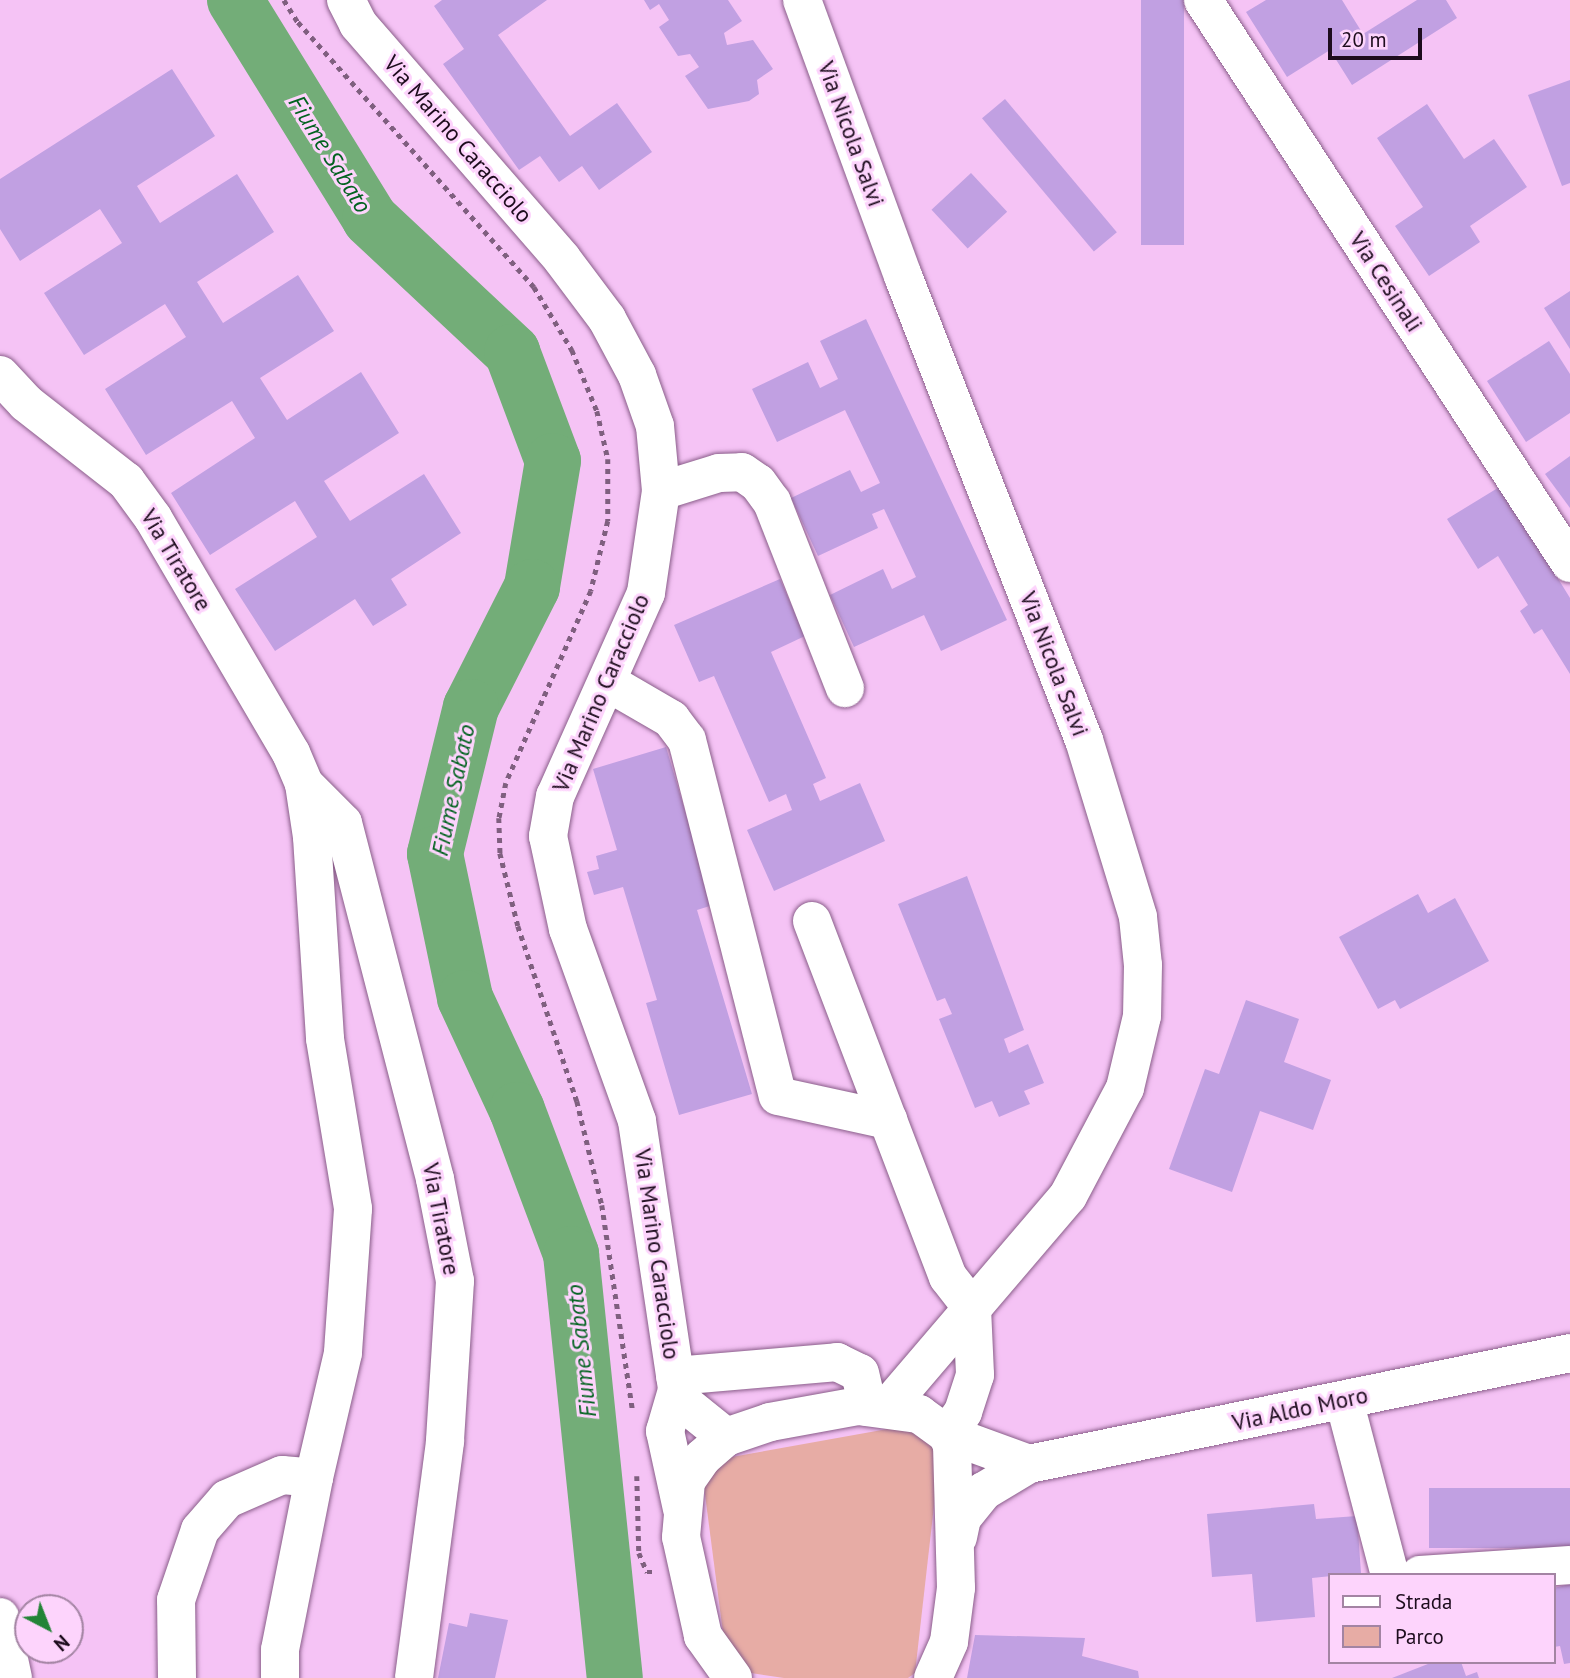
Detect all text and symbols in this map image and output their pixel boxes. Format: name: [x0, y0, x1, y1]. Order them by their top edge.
scale bar: [1332, 14, 1426, 58]
text: 20 m: [1341, 26, 1387, 53]
street label: Via Marino Caracciolo: [378, 50, 538, 228]
street label: Via Nicola Salvi: [812, 58, 890, 210]
water label: Fiume Sabato: [282, 90, 378, 218]
street label: Via Cesinali: [1344, 227, 1428, 337]
street label: Via Tiratore: [135, 504, 217, 616]
street label: Via Nicola Salvi: [1014, 588, 1094, 740]
street label: Via Marino Caracciolo: [547, 590, 655, 796]
water label: Fiume Sabato: [425, 722, 481, 858]
street label: Via Marino Caracciolo: [629, 1147, 685, 1361]
street label: Via Tiratore: [417, 1160, 465, 1278]
water label: Fiume Sabato: [560, 1283, 602, 1419]
street label: Via Aldo Moro: [1229, 1381, 1371, 1437]
legend: [1328, 1573, 1556, 1664]
text: Strada: [1395, 1588, 1453, 1615]
north arrow: [14, 1594, 84, 1664]
text: Parco: [1395, 1623, 1444, 1650]
text: N: [49, 1630, 74, 1656]

